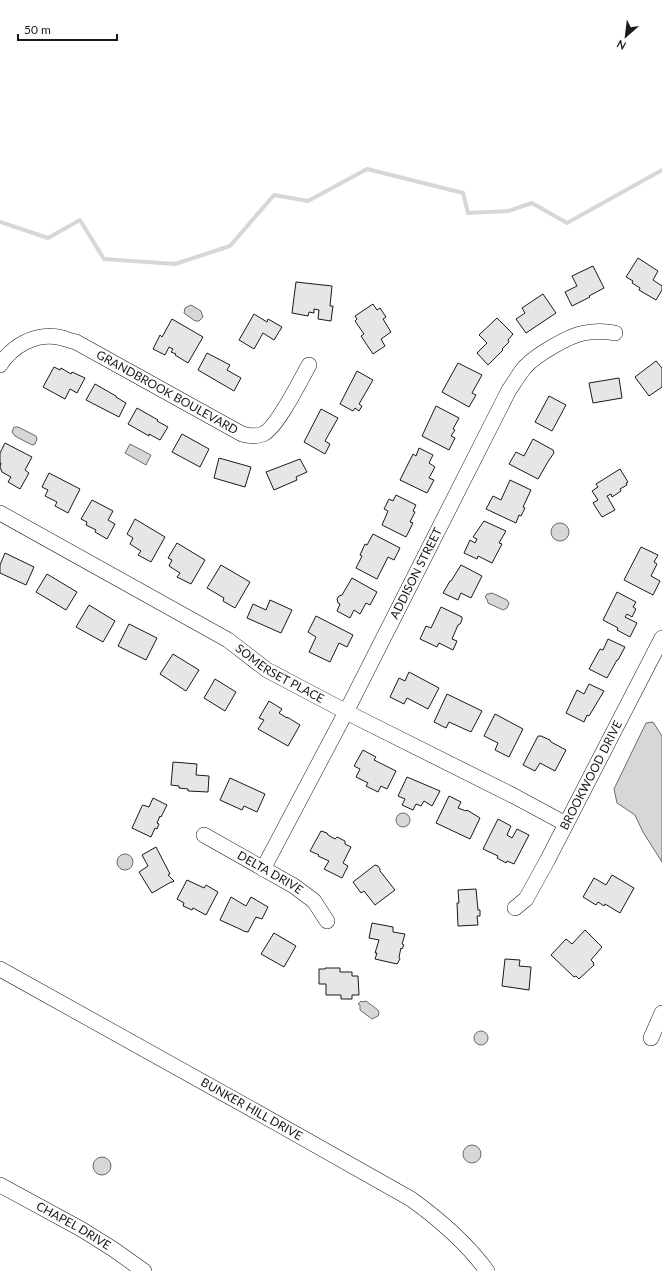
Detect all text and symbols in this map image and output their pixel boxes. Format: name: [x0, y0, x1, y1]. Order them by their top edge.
scale bar: [18, 16, 117, 42]
north arrow: [606, 16, 646, 56]
text: 50 m: [24, 22, 51, 37]
text: N: [614, 38, 628, 53]
street label: GRANDBROOK BOULEVARD: [94, 347, 241, 437]
street label: ADDISON STREET: [386, 525, 445, 621]
street label: SOMERSET PLACE: [233, 641, 327, 706]
street label: BROOKWOOD DRIVE: [556, 718, 625, 832]
street label: DELTA DRIVE: [235, 847, 306, 897]
street label: BUNKER HILL DRIVE: [198, 1074, 305, 1143]
street label: CHAPEL DRIVE: [34, 1198, 114, 1253]

